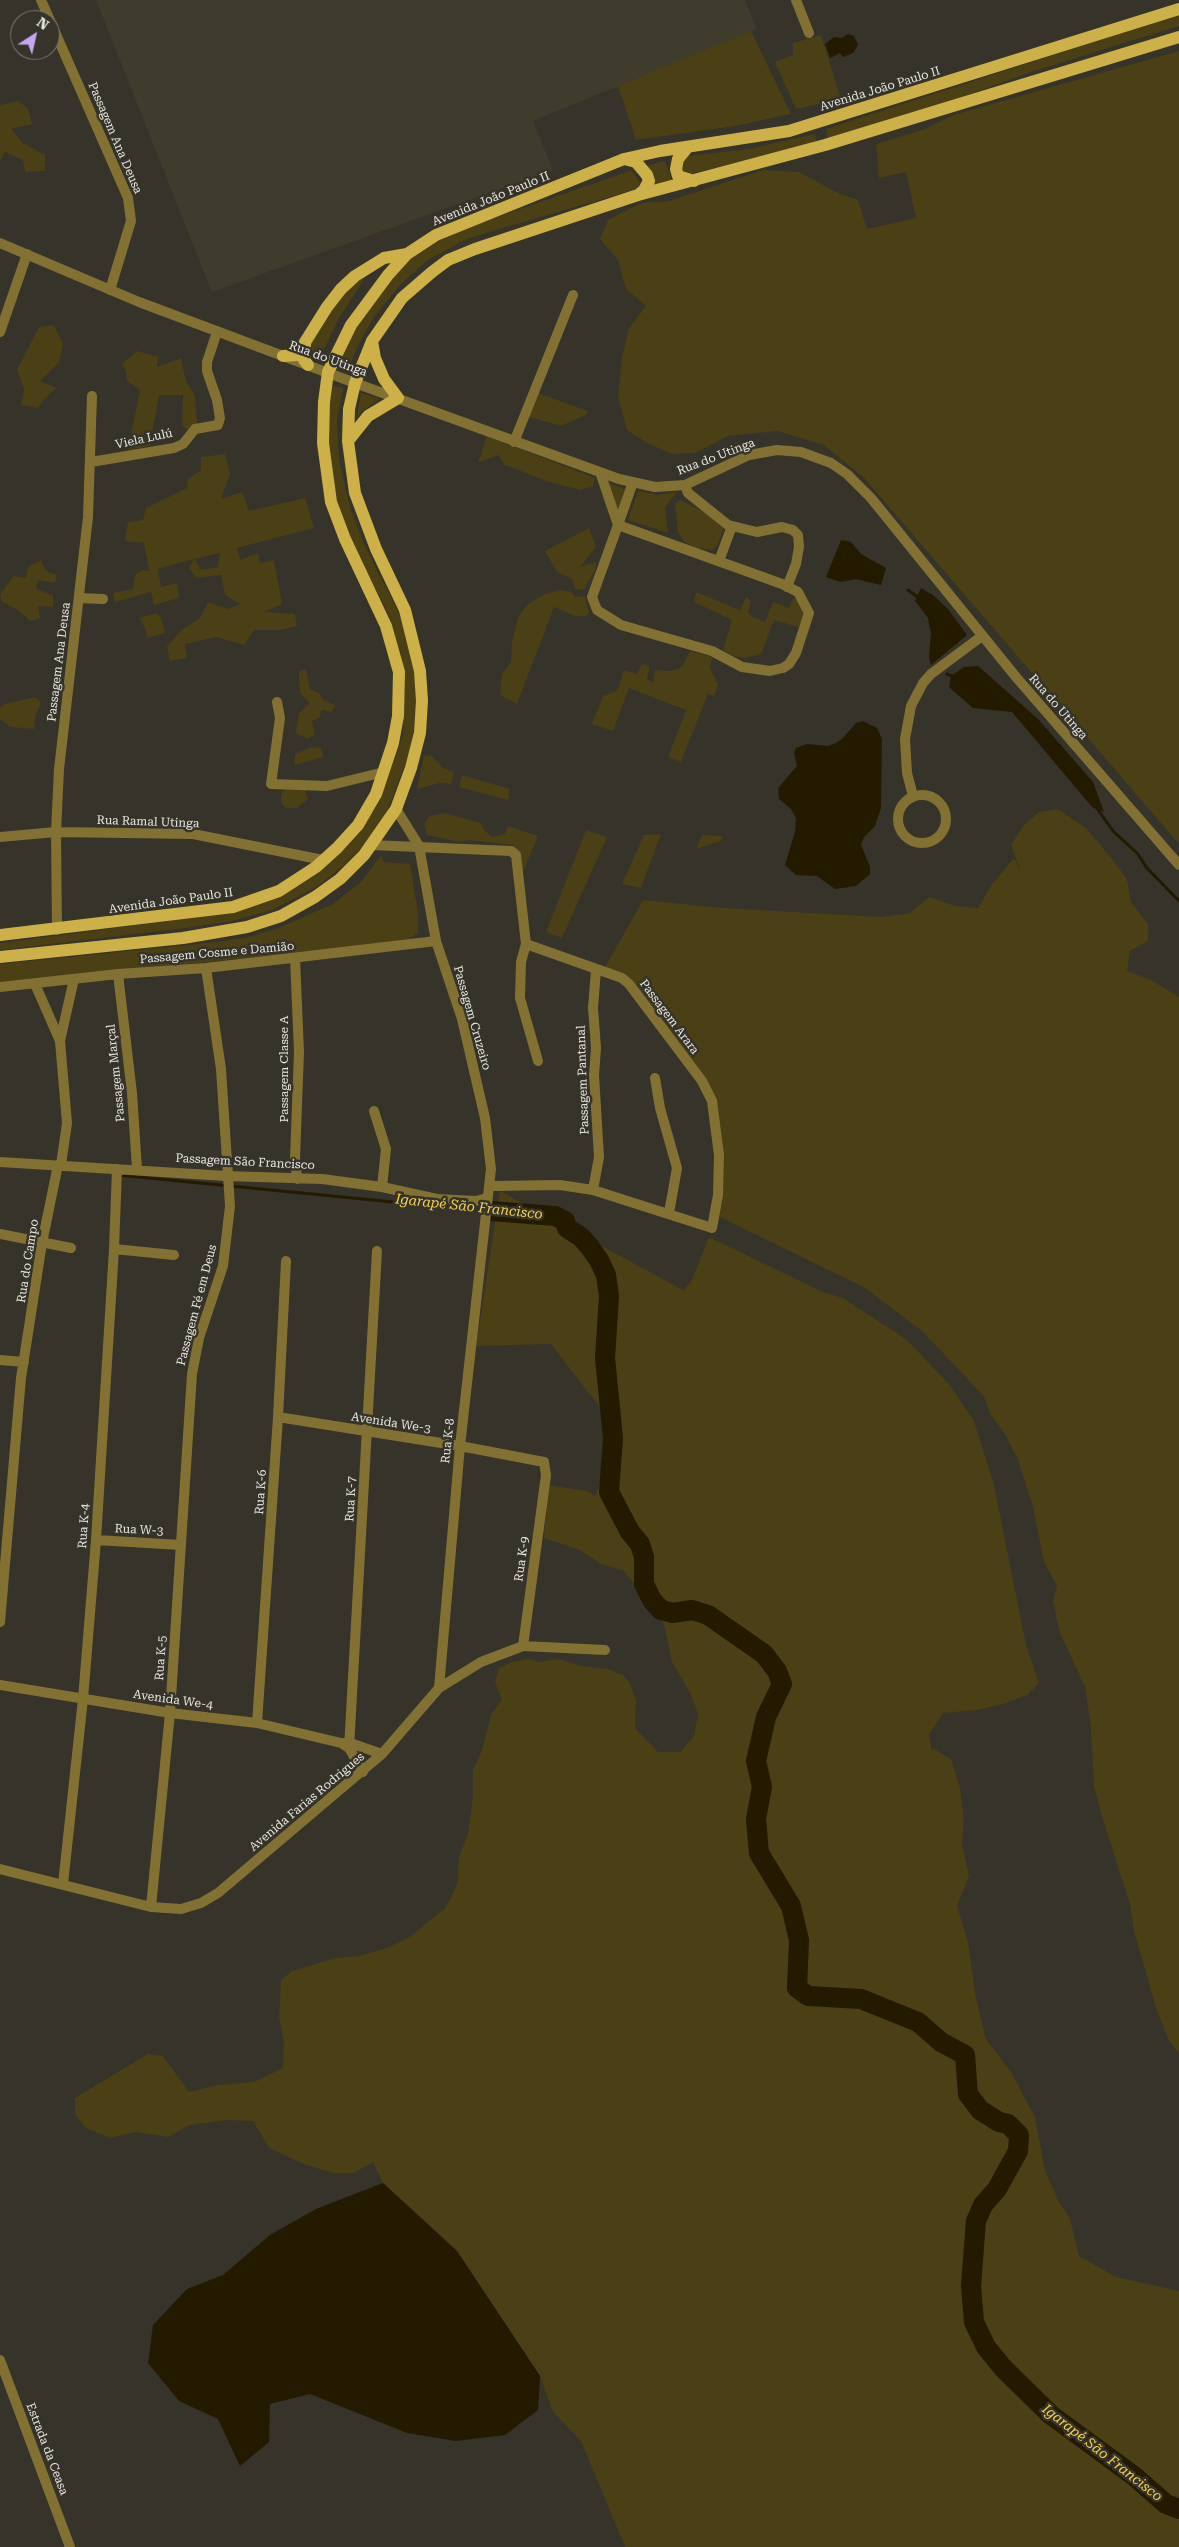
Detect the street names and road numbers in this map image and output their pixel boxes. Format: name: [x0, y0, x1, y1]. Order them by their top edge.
street label: Avenida João Paulo II: [818, 64, 942, 114]
street label: Passagem Ana Deusa: [85, 80, 145, 196]
street label: Avenida João Paulo II: [430, 169, 552, 229]
street label: Rua do Utinga: [287, 338, 369, 380]
street label: Viela Lulú: [114, 426, 174, 452]
street label: Rua do Utinga: [675, 436, 757, 478]
street label: Passagem Ana Deusa: [45, 602, 73, 722]
street label: Rua do Utinga: [1026, 671, 1090, 743]
street label: Rua Ramal Utinga: [96, 813, 200, 831]
street label: Avenida João Paulo II: [108, 885, 234, 917]
street label: Passagem Cosme e Damião: [139, 939, 295, 967]
street label: Passagem Cruzeiro: [450, 964, 494, 1072]
street label: Passagem Arara: [636, 977, 702, 1057]
street label: Passagem Classe A: [277, 1016, 291, 1122]
street label: Passagem Marçal: [104, 1023, 128, 1123]
street label: Passagem Pantanal: [574, 1025, 592, 1135]
street label: Passagem São Francisco: [175, 1151, 315, 1173]
street label: Rua do Campo: [14, 1218, 42, 1304]
street label: Passagem Fé em Deus: [174, 1243, 220, 1367]
street label: Avenida We-3: [350, 1410, 432, 1436]
street label: Rua K-8: [438, 1418, 458, 1464]
street label: Rua K-6: [252, 1469, 270, 1515]
street label: Rua K-7: [343, 1476, 359, 1522]
street label: Rua K-4: [75, 1503, 93, 1549]
street label: Rua W-3: [114, 1522, 164, 1538]
street label: Rua K-9: [512, 1536, 532, 1582]
street label: Rua K-5: [152, 1635, 170, 1681]
street label: Avenida We-4: [132, 1687, 214, 1713]
street label: Avenida Farias Rodrigues: [247, 1750, 367, 1854]
street label: Estrada da Ceasa: [23, 2401, 71, 2497]

